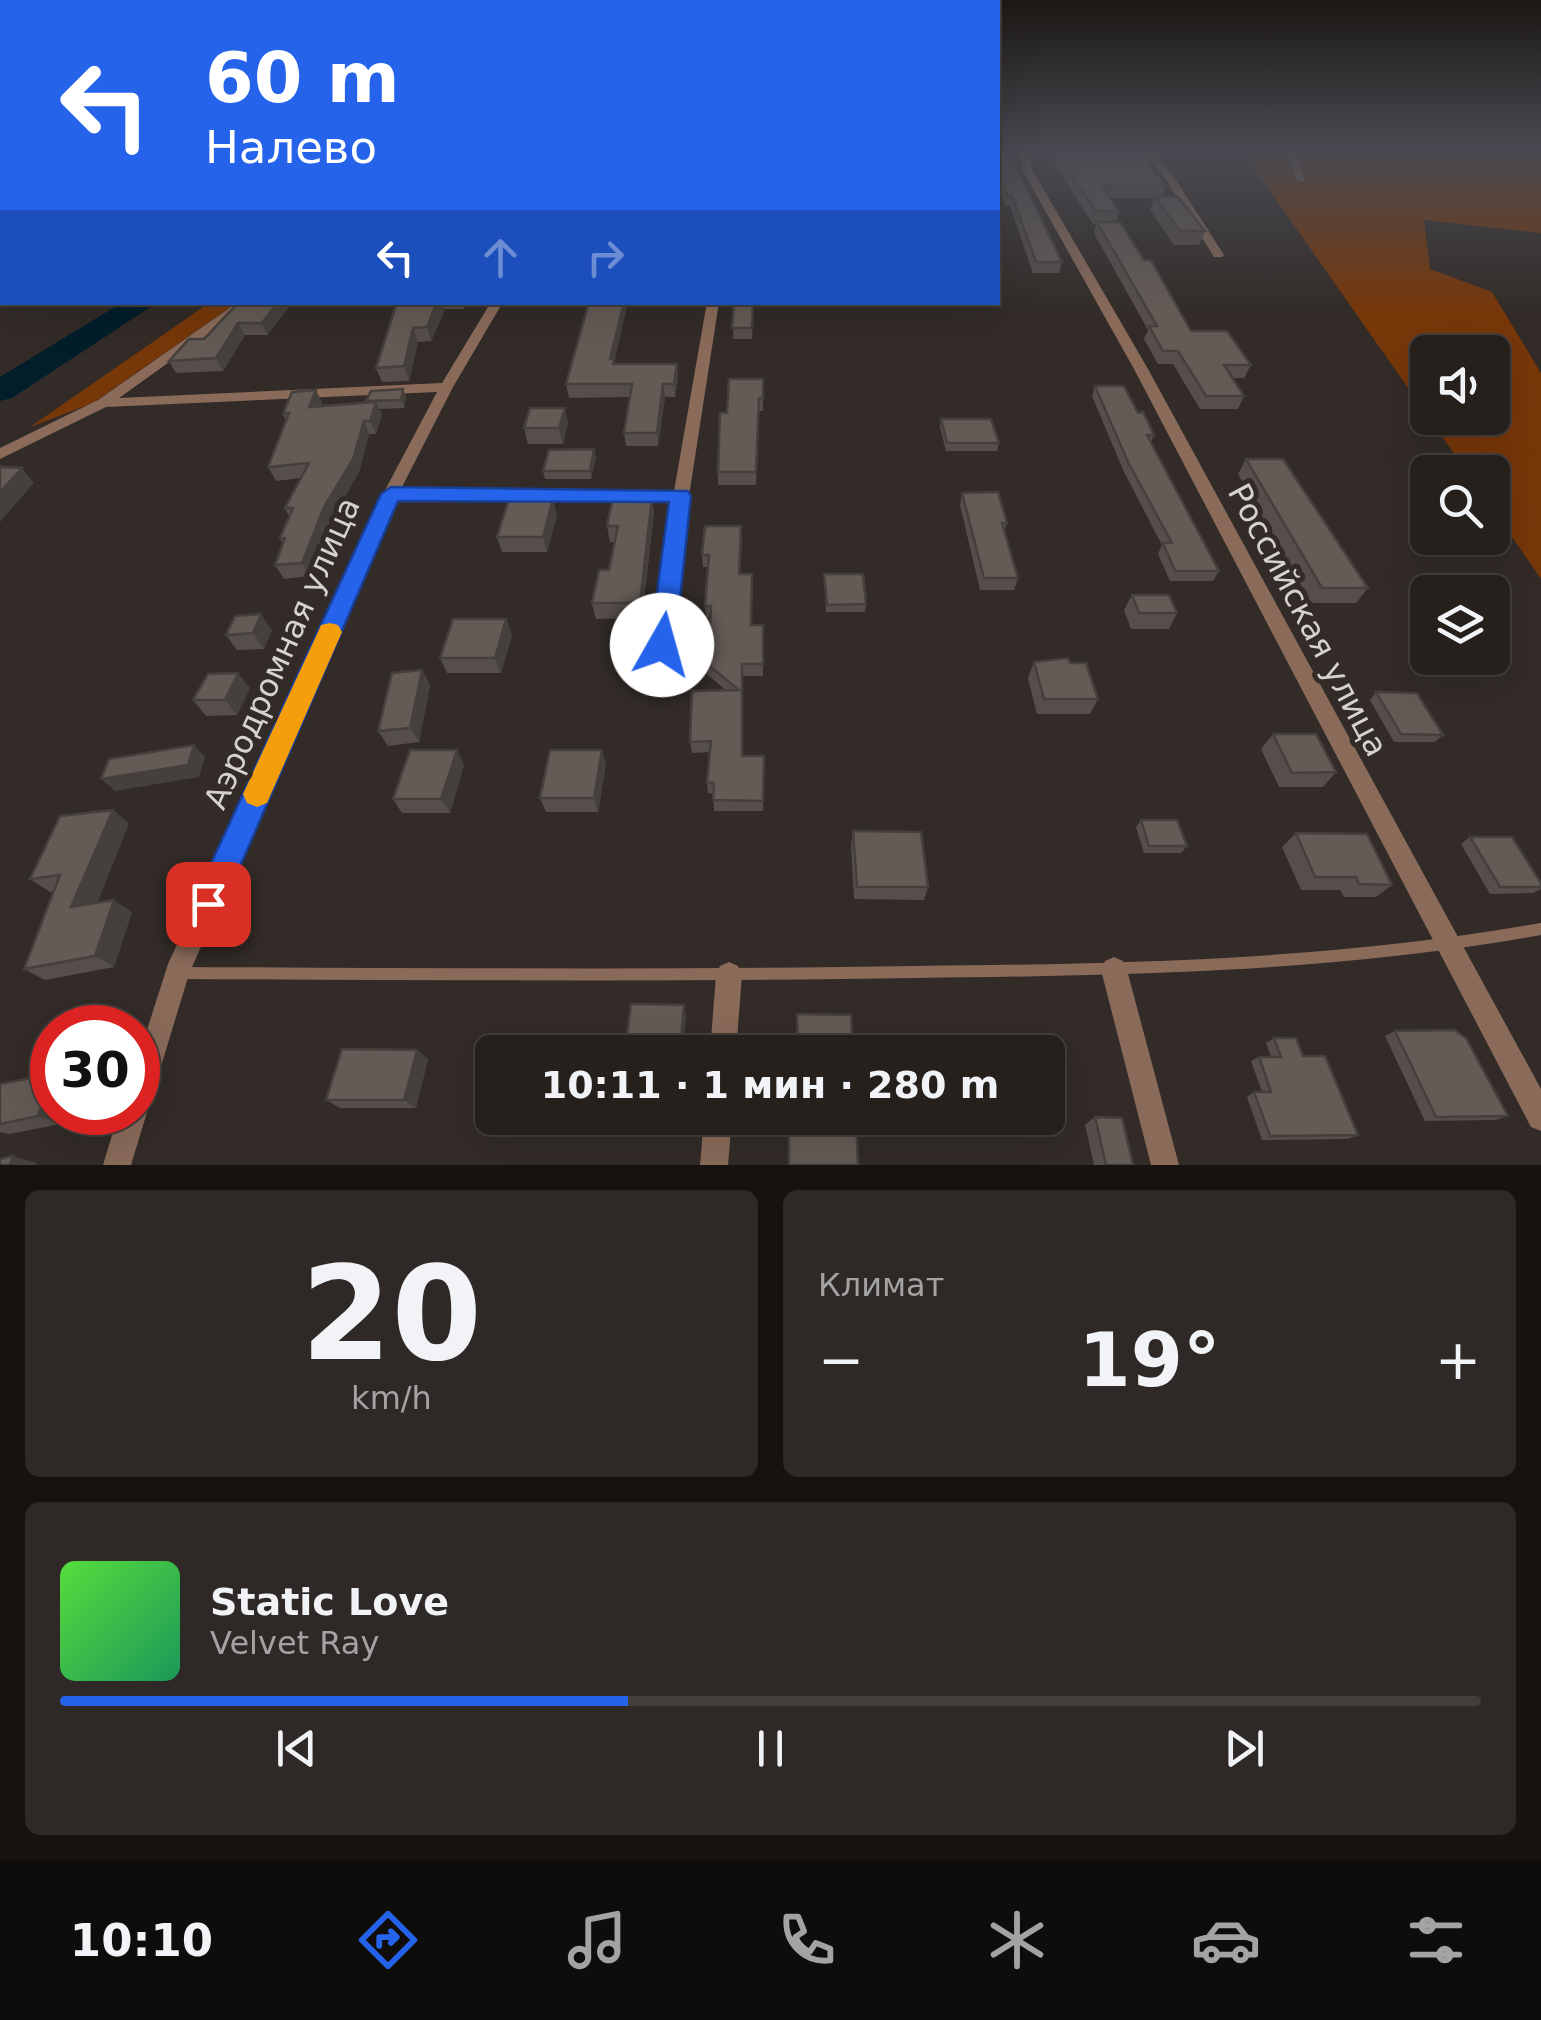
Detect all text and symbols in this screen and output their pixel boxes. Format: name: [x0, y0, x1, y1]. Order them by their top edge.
text: 60 m: [205, 37, 400, 119]
icon: left: [40, 40, 170, 170]
text: Налево: [205, 121, 377, 174]
icon: left: [368, 230, 423, 285]
icon: ahead: [473, 230, 528, 285]
icon: right: [578, 230, 633, 285]
map controls: [1410, 335, 1510, 675]
button: sound: [1410, 335, 1510, 435]
button: search: [1410, 455, 1510, 555]
street label: Российская улица: [1220, 477, 1396, 763]
street label: Аэродромная улица: [196, 491, 368, 815]
button: layers: [1410, 575, 1510, 675]
position arrow: [610, 593, 714, 697]
pin: [166, 862, 251, 947]
icon: arrive: [181, 877, 236, 932]
speed limit sign: 30: [30, 1005, 160, 1135]
text: 10:11 · 1 мин · 280 m: [541, 1063, 999, 1107]
text: 20: [301, 1238, 482, 1390]
text: Климат: [818, 1266, 944, 1304]
text: 19°: [1079, 1316, 1220, 1404]
text: −: [818, 1328, 864, 1392]
text: +: [1435, 1328, 1481, 1392]
text: km/h: [351, 1379, 432, 1417]
text: Static Love: [210, 1580, 449, 1624]
text: Velvet Ray: [210, 1624, 379, 1662]
icon: previous: [269, 1721, 324, 1776]
icon: pause: [743, 1721, 798, 1776]
icon: next: [1217, 1721, 1272, 1776]
icon: directions: [353, 1905, 423, 1975]
icon: music: [562, 1905, 632, 1975]
icon: phone: [772, 1905, 842, 1975]
icon: climate: [982, 1905, 1052, 1975]
icon: car: [1191, 1905, 1261, 1975]
icon: filters: [1401, 1905, 1471, 1975]
text: 10:10: [70, 1914, 213, 1967]

